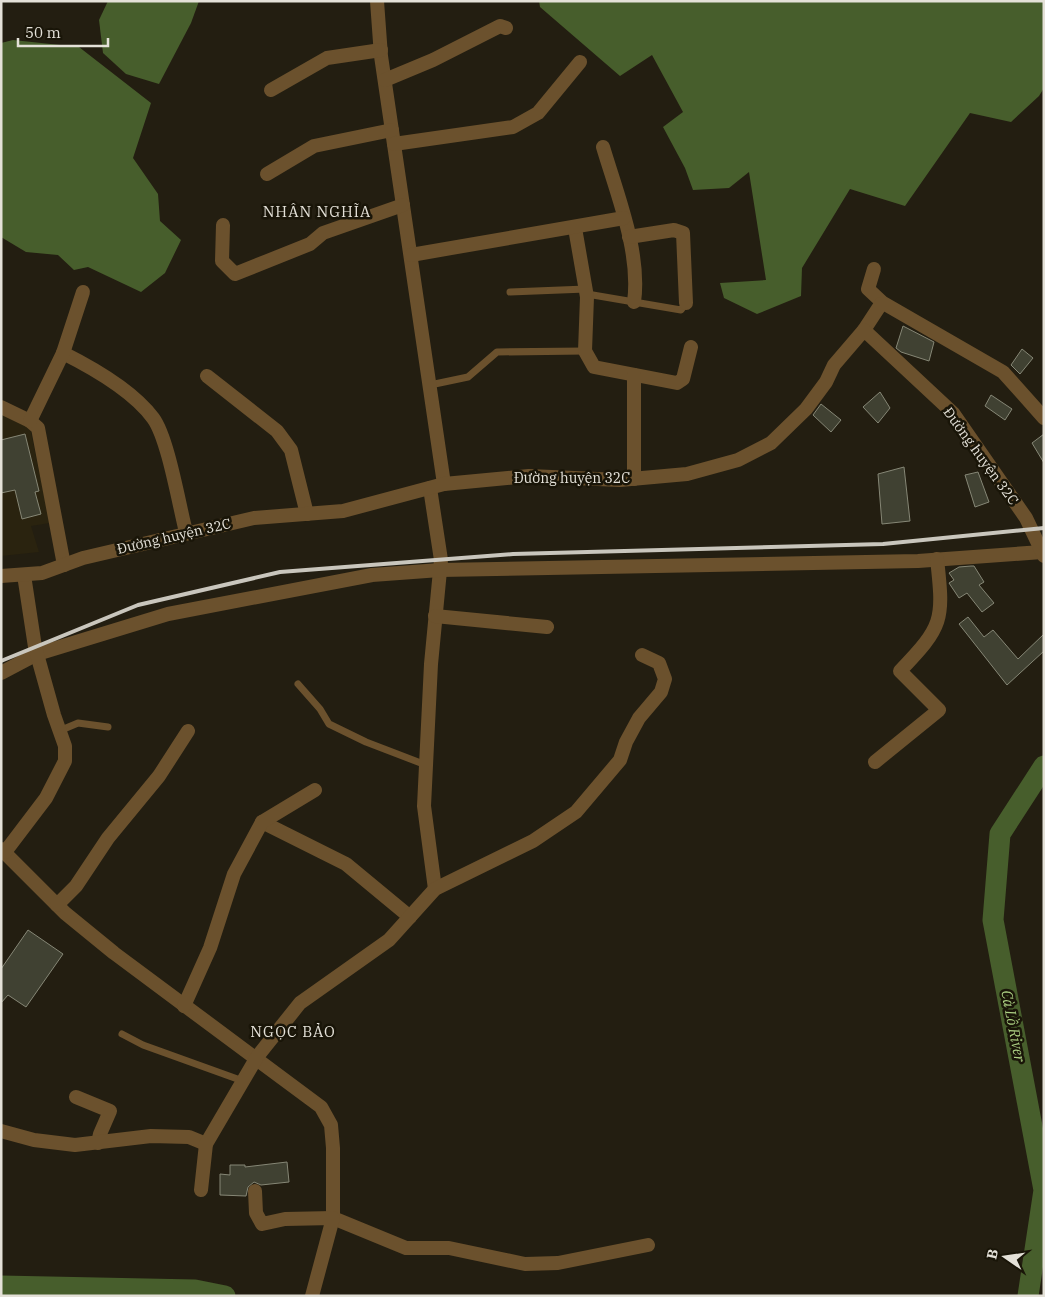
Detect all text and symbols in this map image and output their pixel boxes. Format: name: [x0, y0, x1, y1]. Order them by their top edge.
scale bar: [18, 15, 108, 47]
text: 50 m: [25, 23, 61, 42]
district label: NHÂN NGHĨA: [263, 202, 371, 221]
street label: Đường huyện 32C: [939, 404, 1023, 508]
street label: Đường huyện 32C: [514, 469, 630, 487]
street label: Đường huyện 32C: [115, 514, 233, 558]
water label: Cà Lồ River: [997, 988, 1030, 1064]
district label: NGỌC BẢO: [250, 1022, 336, 1041]
north arrow: [980, 1232, 1030, 1282]
text: B: [982, 1247, 1002, 1261]

